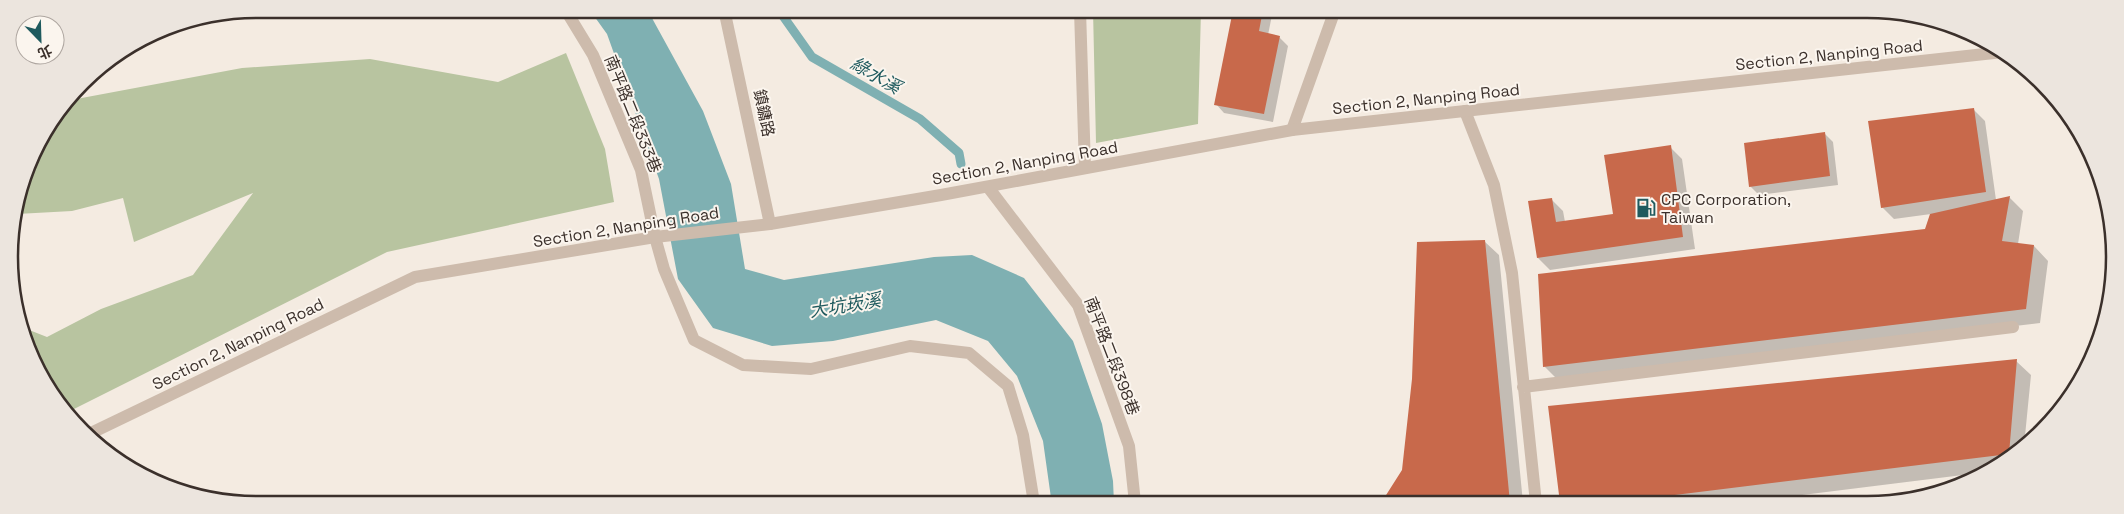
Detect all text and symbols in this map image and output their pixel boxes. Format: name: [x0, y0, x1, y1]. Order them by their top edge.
north arrow: [15, 15, 65, 65]
street label: Section 2, Nanping Road: [1734, 35, 1924, 75]
text: 北: [35, 41, 55, 63]
street label: 南平路二段333巷: [600, 52, 666, 176]
water label: 綠水溪: [847, 52, 908, 100]
street label: Section 2, Nanping Road: [1331, 79, 1521, 119]
street label: 鎮鏞路: [749, 87, 779, 139]
street label: Section 2, Nanping Road: [931, 136, 1119, 190]
place label: CPC Corporation, Taiwan: [1661, 189, 1791, 228]
fuel station icon: CPC Corporation, Taiwan: [1635, 197, 1657, 219]
street label: Section 2, Nanping Road: [531, 202, 721, 252]
water label: 大坑崁溪: [808, 288, 885, 322]
street label: Section 2, Nanping Road: [149, 293, 327, 395]
street label: 南平路二段398巷: [1080, 294, 1144, 418]

